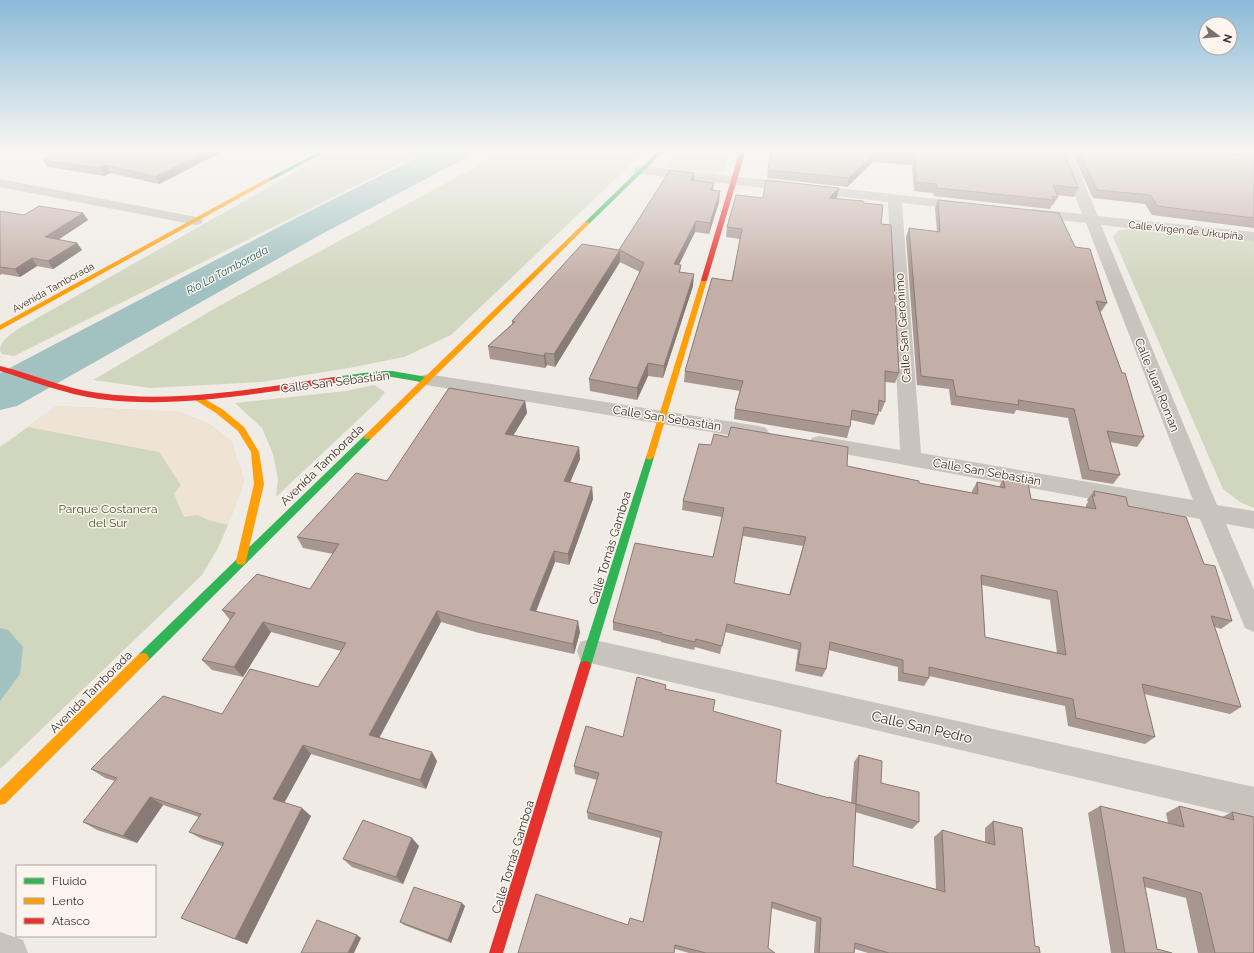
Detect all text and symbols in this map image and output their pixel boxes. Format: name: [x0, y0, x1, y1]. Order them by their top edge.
north arrow: [1198, 16, 1238, 56]
text: N: [1220, 33, 1235, 44]
street label: Calle Virgen de Urkupiña: [1128, 219, 1244, 242]
water label: Río La Tamborada: [184, 243, 271, 297]
street label: Avenida Tamborada: [10, 260, 96, 315]
street label: Calle San Gerónimo: [892, 273, 914, 383]
street label: Calle Juan Roman: [1132, 336, 1182, 434]
street label: Calle San Sebastián: [280, 368, 390, 396]
street label: Calle San Sebastián: [612, 403, 722, 433]
street label: Avenida Tamborada: [278, 422, 366, 508]
street label: Calle San Sebastián: [932, 456, 1042, 488]
street label: Calle Tomás Gamboa: [586, 490, 634, 606]
park label: Parque Costanera del Sur: [58, 502, 158, 530]
street label: Avenida Tamborada: [47, 648, 135, 736]
street label: Calle San Pedro: [870, 708, 974, 746]
street label: Calle Tomás Gamboa: [489, 799, 537, 915]
legend: [16, 865, 156, 937]
text: Fluido: [52, 874, 87, 888]
text: Lento: [52, 894, 84, 908]
text: Atasco: [52, 914, 90, 928]

